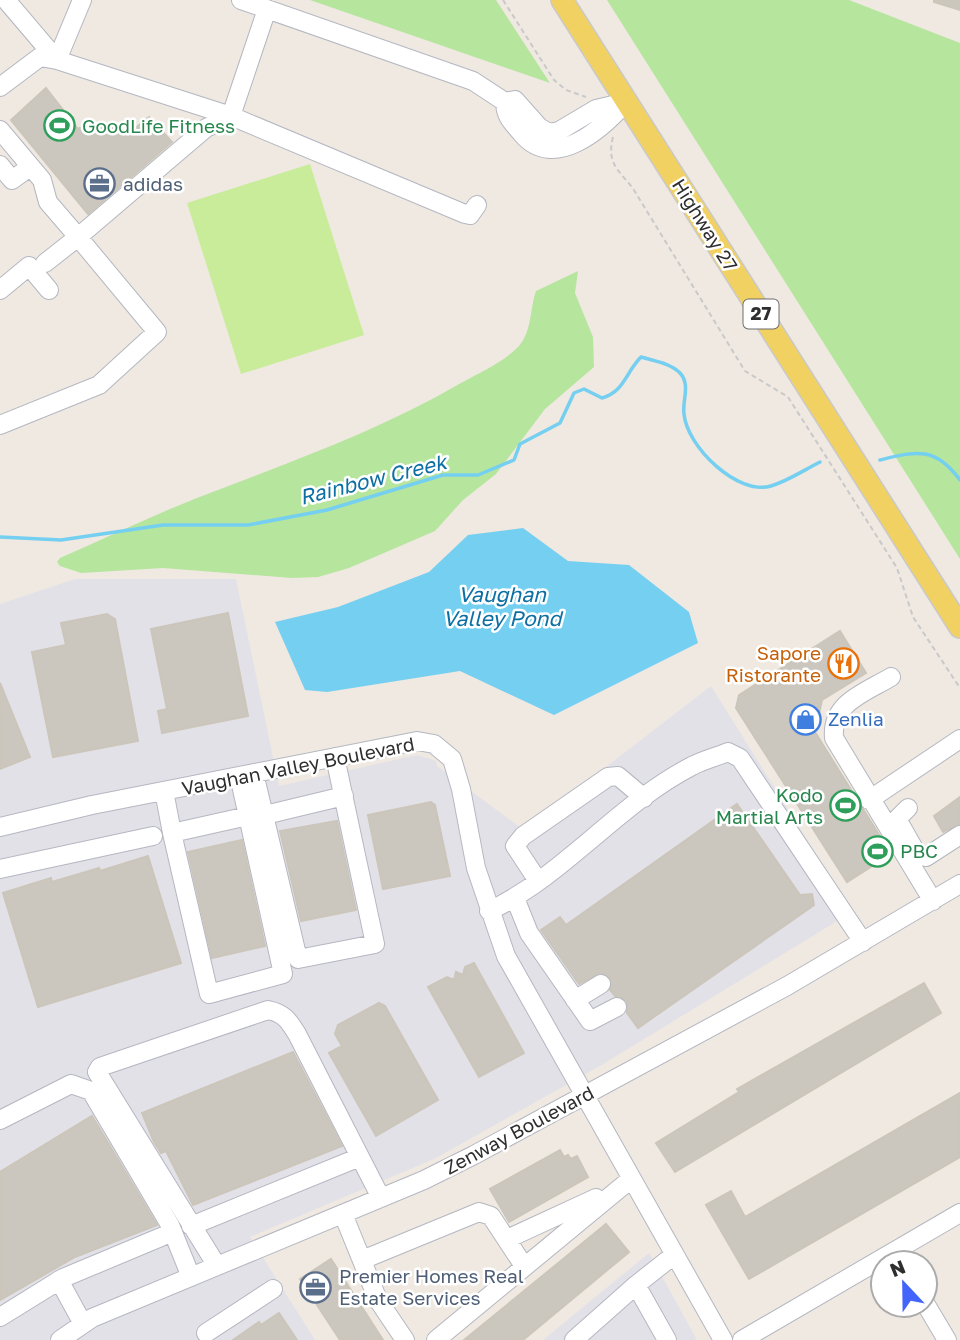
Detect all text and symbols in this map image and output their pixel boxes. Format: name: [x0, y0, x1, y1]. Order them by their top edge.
sports icon: GoodLife Fitness: [42, 109, 76, 143]
place label: GoodLife Fitness: [82, 114, 235, 137]
office icon: adidas: [83, 167, 117, 201]
place label: adidas: [123, 172, 183, 195]
street label: Highway 27: [668, 174, 743, 275]
road number: 27: [744, 300, 778, 328]
water label: Rainbow Creek: [297, 448, 451, 510]
water label: Vaughan Valley Pond: [443, 581, 563, 631]
place label: Sapore Ristorante: [726, 641, 821, 686]
restaurant icon: Sapore Ristorante: [827, 647, 861, 681]
shop icon: Zenlia: [788, 702, 822, 736]
place label: Zenlia: [828, 707, 884, 730]
street label: Vaughan Valley Boulevard: [180, 732, 416, 799]
place label: Kodo Martial Arts: [716, 783, 823, 828]
sports icon: Kodo Martial Arts: [829, 789, 863, 823]
sports icon: PBC: [860, 834, 894, 868]
place label: PBC: [900, 839, 938, 862]
street label: Zenway Boulevard: [440, 1080, 598, 1179]
north arrow: [869, 1249, 939, 1319]
text: N: [886, 1254, 908, 1281]
place label: Premier Homes Real Estate Services: [339, 1264, 524, 1309]
office icon: Premier Homes Real Estate Services: [299, 1270, 333, 1304]

